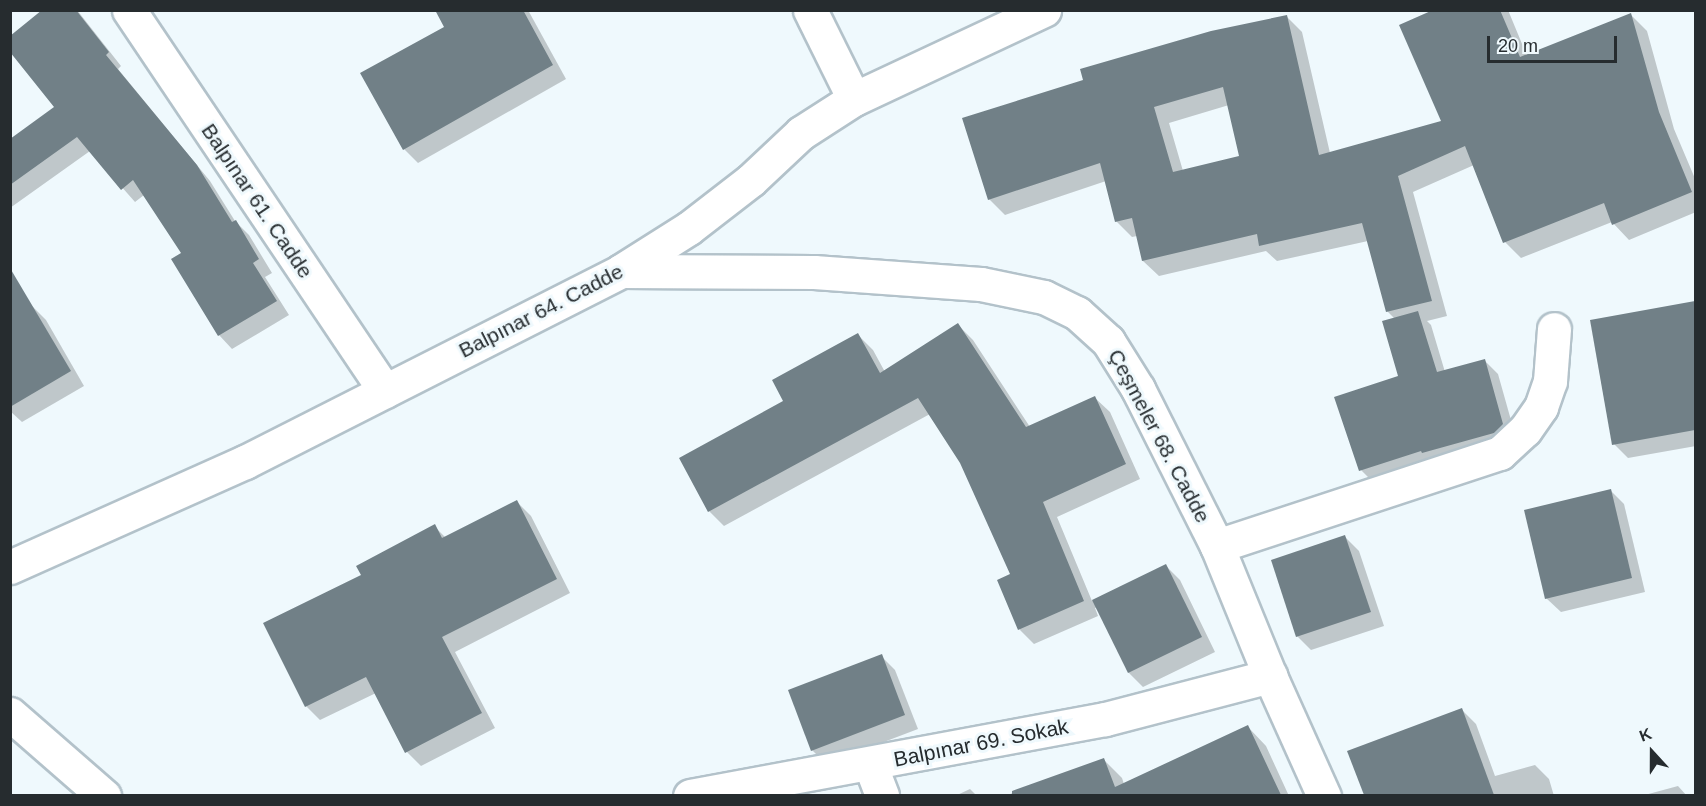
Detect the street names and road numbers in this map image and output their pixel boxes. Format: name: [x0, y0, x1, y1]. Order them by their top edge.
street label: Balpınar 61. Cadde: [196, 119, 318, 283]
street label: Balpınar 64. Cadde: [455, 259, 627, 363]
street label: Çeşmeler 68. Cadde: [1103, 345, 1215, 527]
street label: Balpınar 69. Sokak: [892, 714, 1070, 772]

